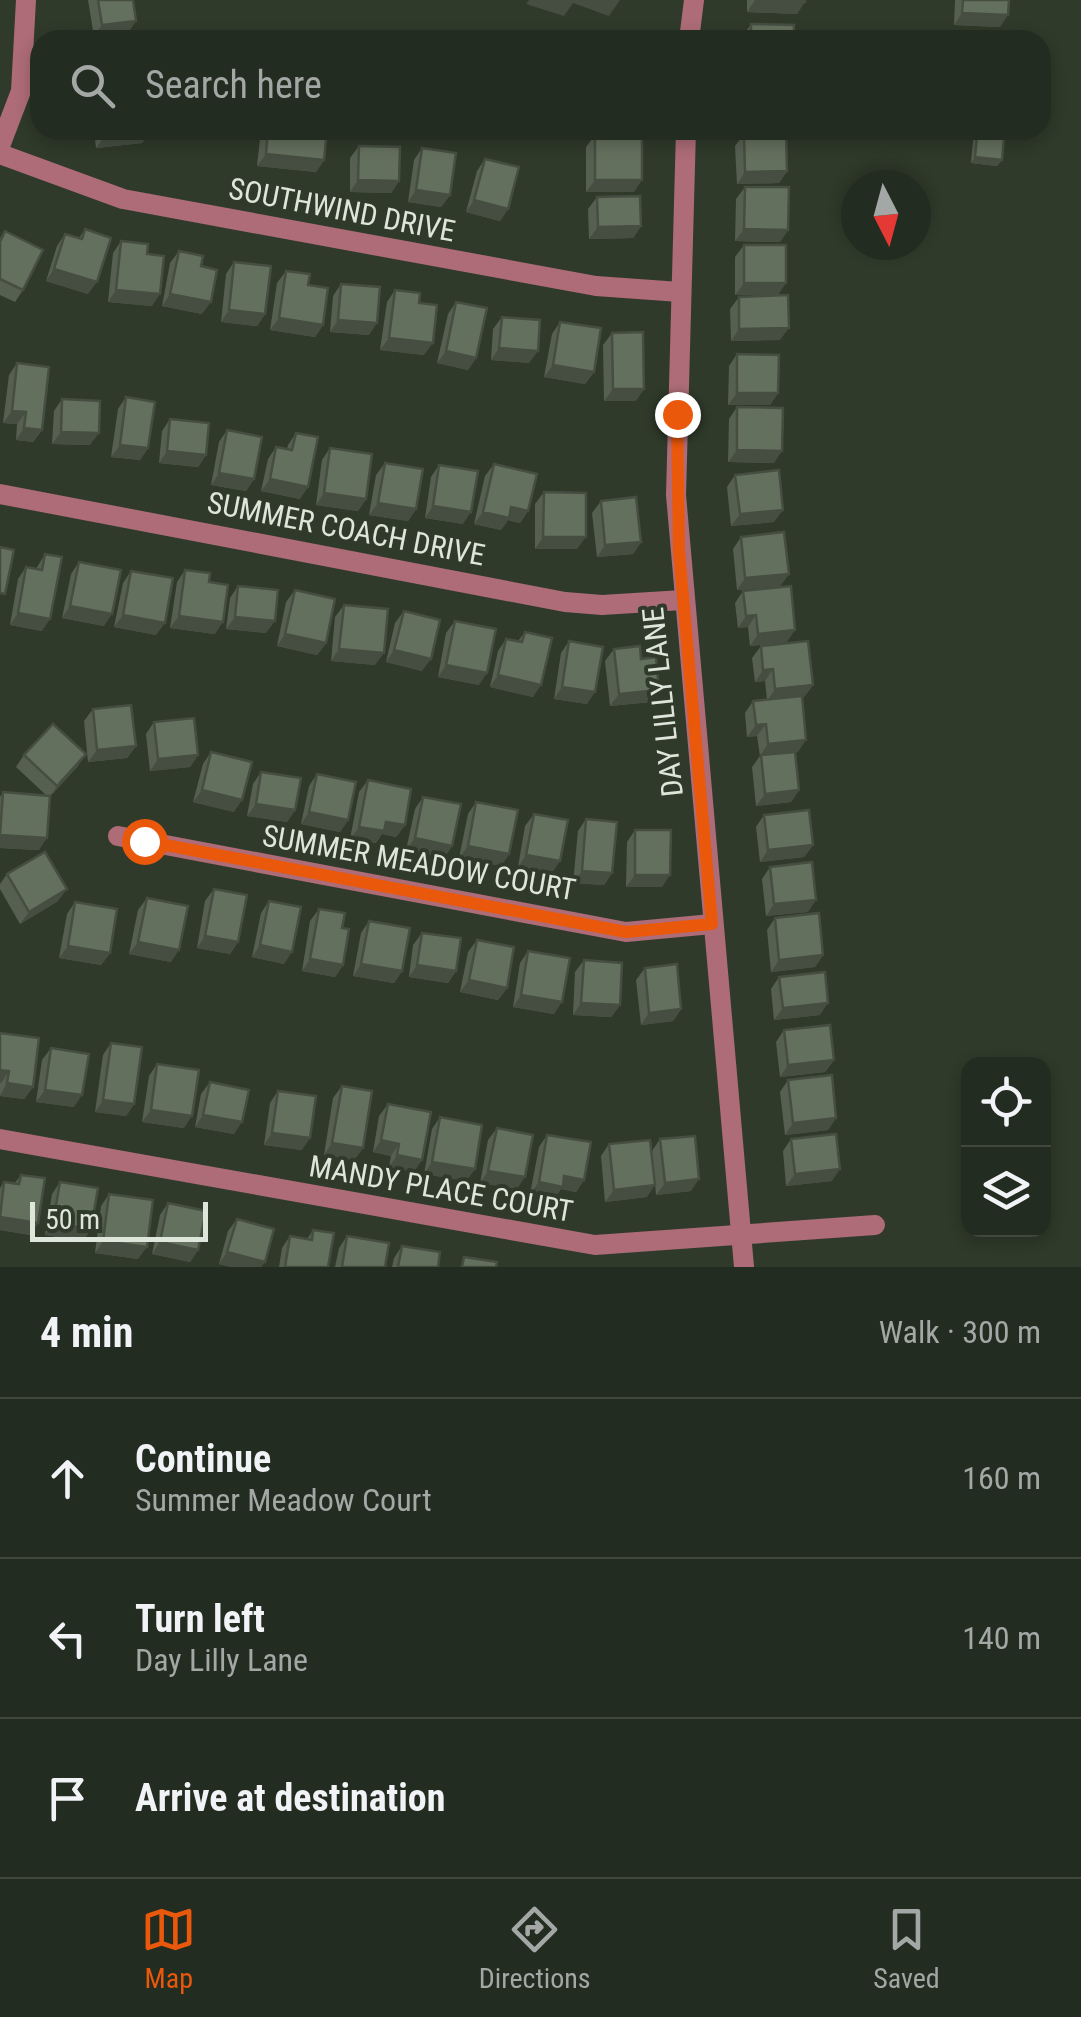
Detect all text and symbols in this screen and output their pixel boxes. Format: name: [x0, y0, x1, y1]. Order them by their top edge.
search box: [30, 30, 1051, 140]
icon: search: [65, 58, 120, 113]
text: Search here: [145, 63, 322, 107]
street label: SOUTHWIND DRIVE: [226, 170, 458, 249]
north arrow: [841, 170, 931, 260]
route end: [655, 392, 701, 438]
street label: SUMMER COACH DRIVE: [204, 484, 488, 573]
street label: DAY LILLY LANE: [635, 606, 690, 798]
street label: SUMMER MEADOW COURT: [260, 818, 578, 907]
route start: [122, 819, 168, 865]
map controls: [961, 1057, 1051, 1237]
button: locate: [961, 1057, 1051, 1147]
button: layers: [961, 1147, 1051, 1237]
street label: MANDY PLACE COURT: [306, 1148, 576, 1229]
scale bar: [30, 1197, 208, 1242]
text: 50 m: [45, 1203, 100, 1236]
text: 4 min: [40, 1308, 133, 1357]
text: Walk · 300 m: [879, 1313, 1041, 1351]
text: Continue: [135, 1437, 271, 1481]
icon: ahead: [40, 1451, 95, 1506]
text: 160 m: [962, 1459, 1041, 1497]
text: Summer Meadow Court: [135, 1481, 432, 1519]
text: Turn left: [135, 1597, 265, 1641]
icon: left: [40, 1611, 95, 1666]
text: 140 m: [962, 1619, 1041, 1657]
text: Day Lilly Lane: [135, 1641, 308, 1679]
icon: arrive: [40, 1771, 95, 1826]
text: Arrive at destination: [135, 1776, 445, 1820]
tab: Map: [141, 1902, 196, 1995]
tab: Directions: [479, 1902, 591, 1995]
tab: Saved: [873, 1902, 940, 1995]

